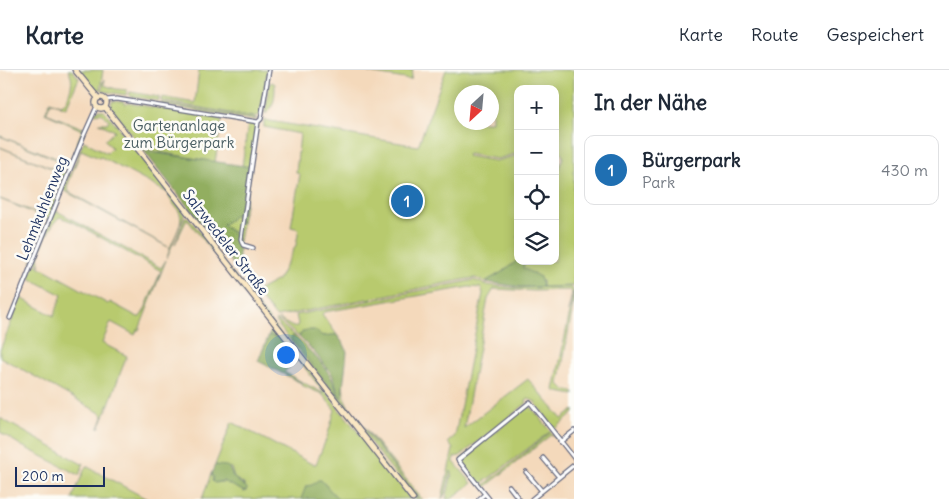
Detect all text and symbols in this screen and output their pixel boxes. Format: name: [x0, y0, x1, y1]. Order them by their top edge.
text: Karte: [25, 20, 84, 50]
text: Karte: [679, 23, 723, 46]
text: Route: [751, 23, 798, 46]
text: Gespeichert: [826, 23, 924, 46]
north arrow: [454, 85, 499, 130]
map controls: [514, 85, 559, 265]
button: +: [514, 85, 559, 130]
text: In der Nähe: [594, 89, 707, 116]
park label: Gartenanlage zum Bürgerpark: [124, 116, 235, 152]
button: −: [514, 130, 559, 175]
text: Bürgerpark: [642, 148, 741, 172]
street label: Lehmkuhlenweg: [12, 153, 72, 263]
text: 1: [608, 160, 614, 180]
text: 430 m: [881, 160, 928, 180]
text: Park: [642, 172, 675, 192]
button: locate: [514, 175, 559, 220]
pin: 1: [391, 182, 423, 220]
street label: Salzwedeler Straße: [179, 185, 273, 299]
button: layers: [514, 220, 559, 265]
your location: [273, 342, 299, 368]
scale bar: [15, 464, 105, 487]
text: 200 m: [22, 467, 64, 485]

